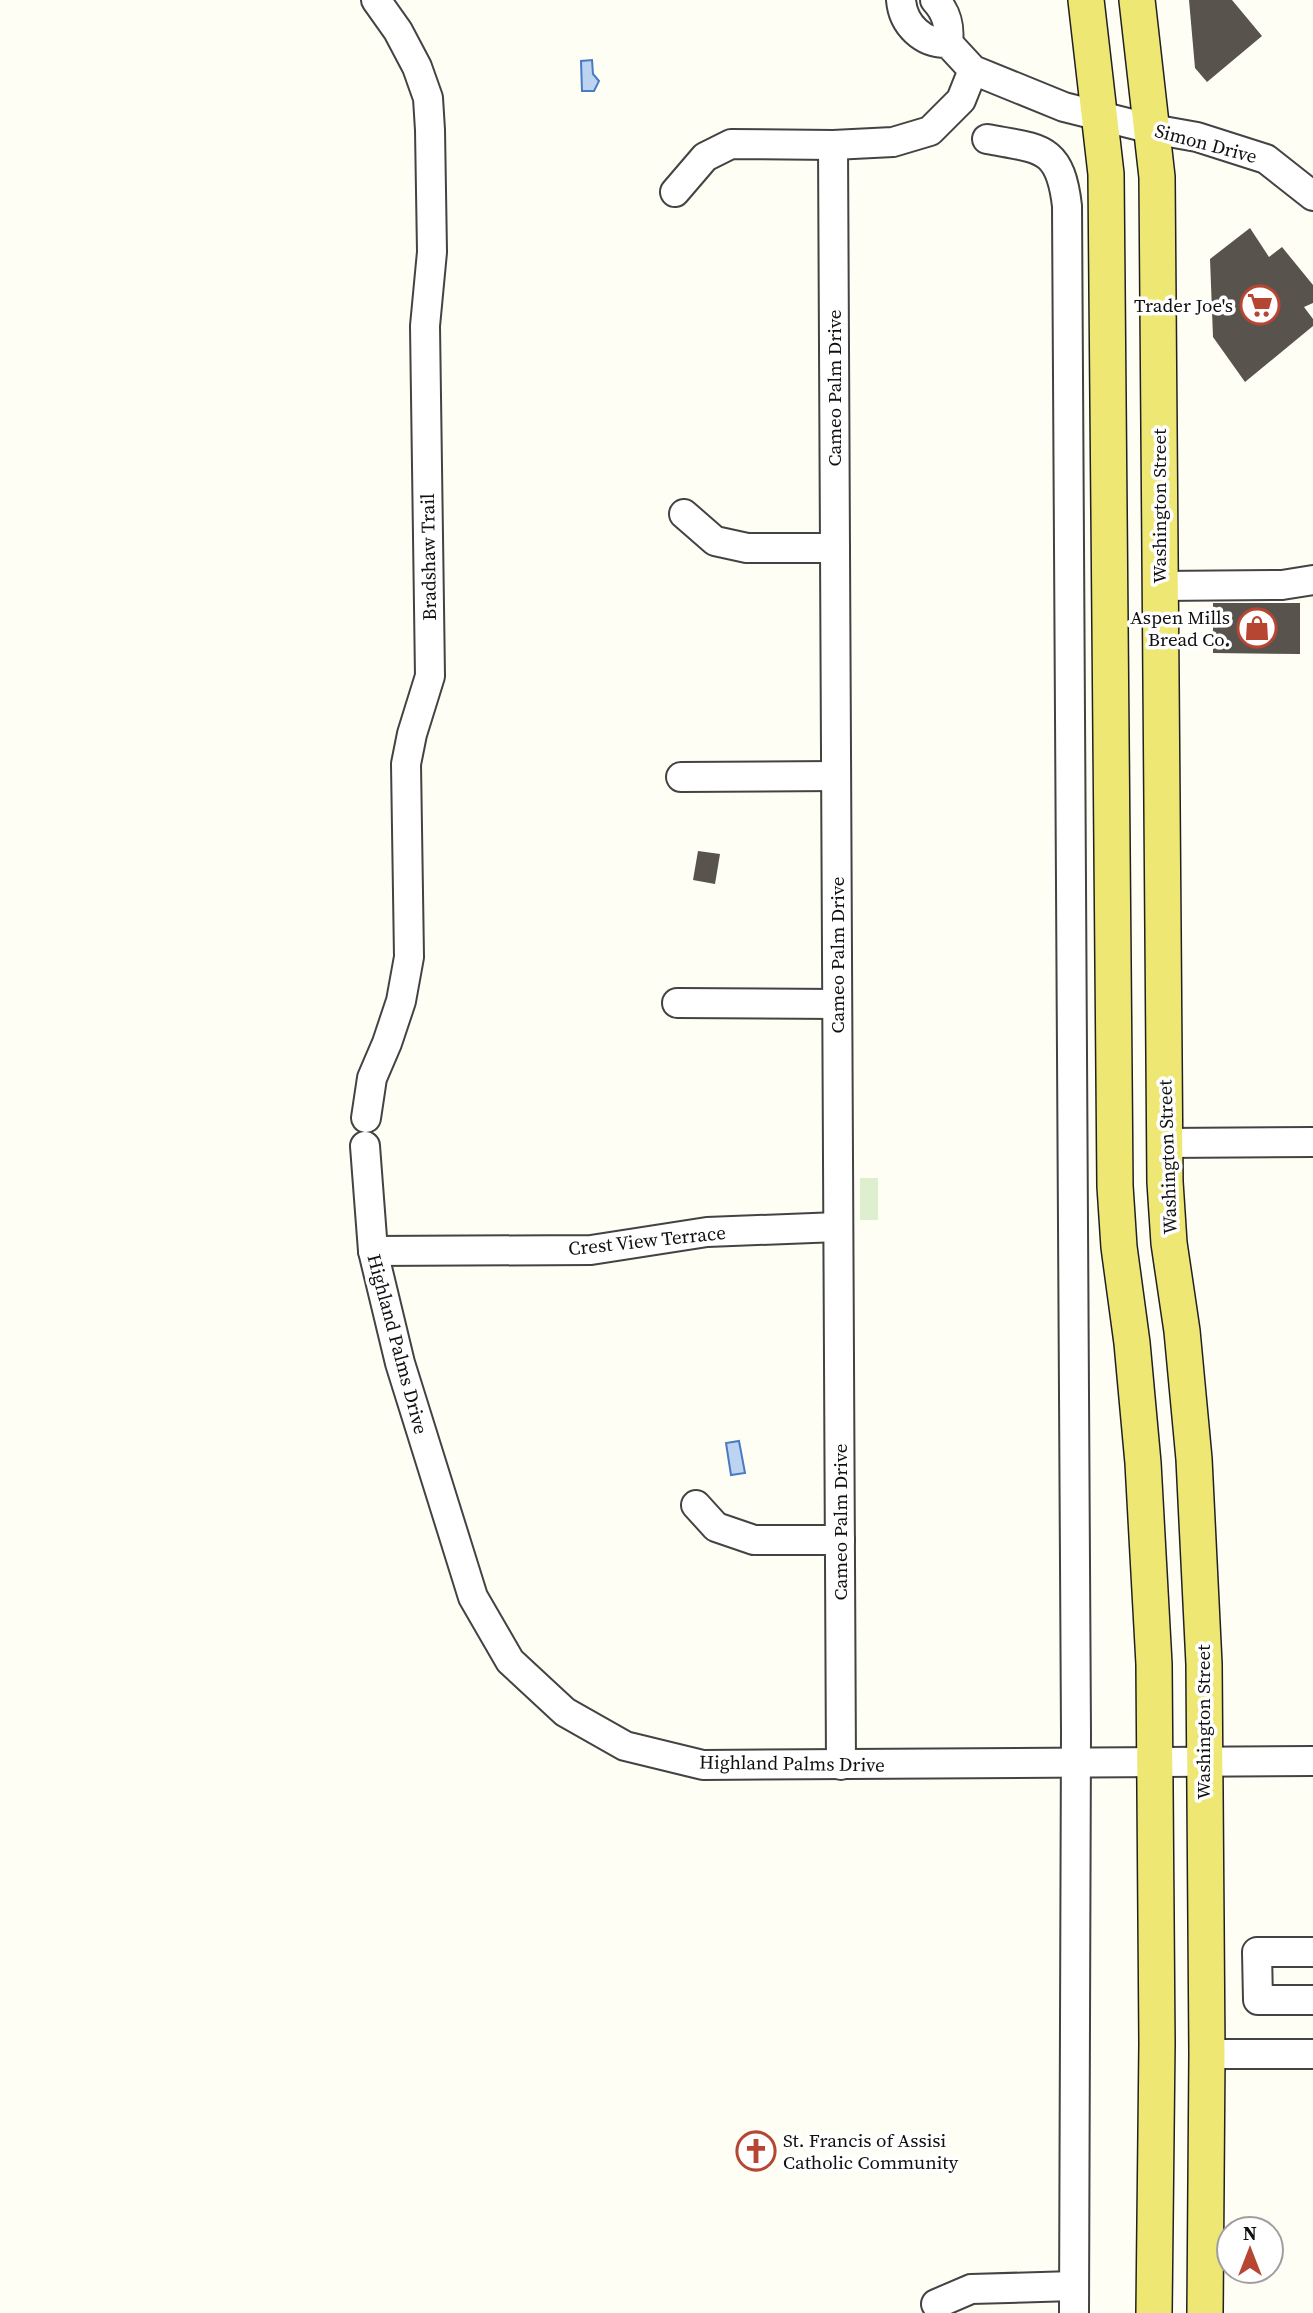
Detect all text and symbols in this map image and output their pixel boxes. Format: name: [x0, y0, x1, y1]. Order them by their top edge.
street label: Simon Drive: [1152, 117, 1260, 169]
supermarket icon: Trader Joe's: [1239, 284, 1281, 326]
place label: Trader Joe's: [1134, 292, 1233, 318]
street label: Cameo Palm Drive: [821, 309, 847, 467]
street label: Washington Street: [1146, 428, 1172, 583]
street label: Bradshaw Trail: [414, 493, 442, 621]
place label: Aspen Mills Bread Co.: [1130, 604, 1230, 652]
shop icon: Aspen Mills Bread Co.: [1236, 607, 1278, 649]
street label: Cameo Palm Drive: [824, 876, 850, 1034]
street label: Washington Street: [1151, 1078, 1183, 1235]
street label: Crest View Terrace: [567, 1219, 727, 1261]
street label: Highland Palms Drive: [361, 1251, 435, 1437]
street label: Cameo Palm Drive: [827, 1443, 853, 1601]
street label: Washington Street: [1190, 1644, 1216, 1799]
street label: Highland Palms Drive: [699, 1748, 885, 1778]
place label: St. Francis of Assisi Catholic Community: [783, 2127, 959, 2175]
church icon: St. Francis of Assisi Catholic Community: [735, 2130, 777, 2172]
north arrow: [1215, 2215, 1285, 2285]
text: N: [1243, 2220, 1257, 2246]

